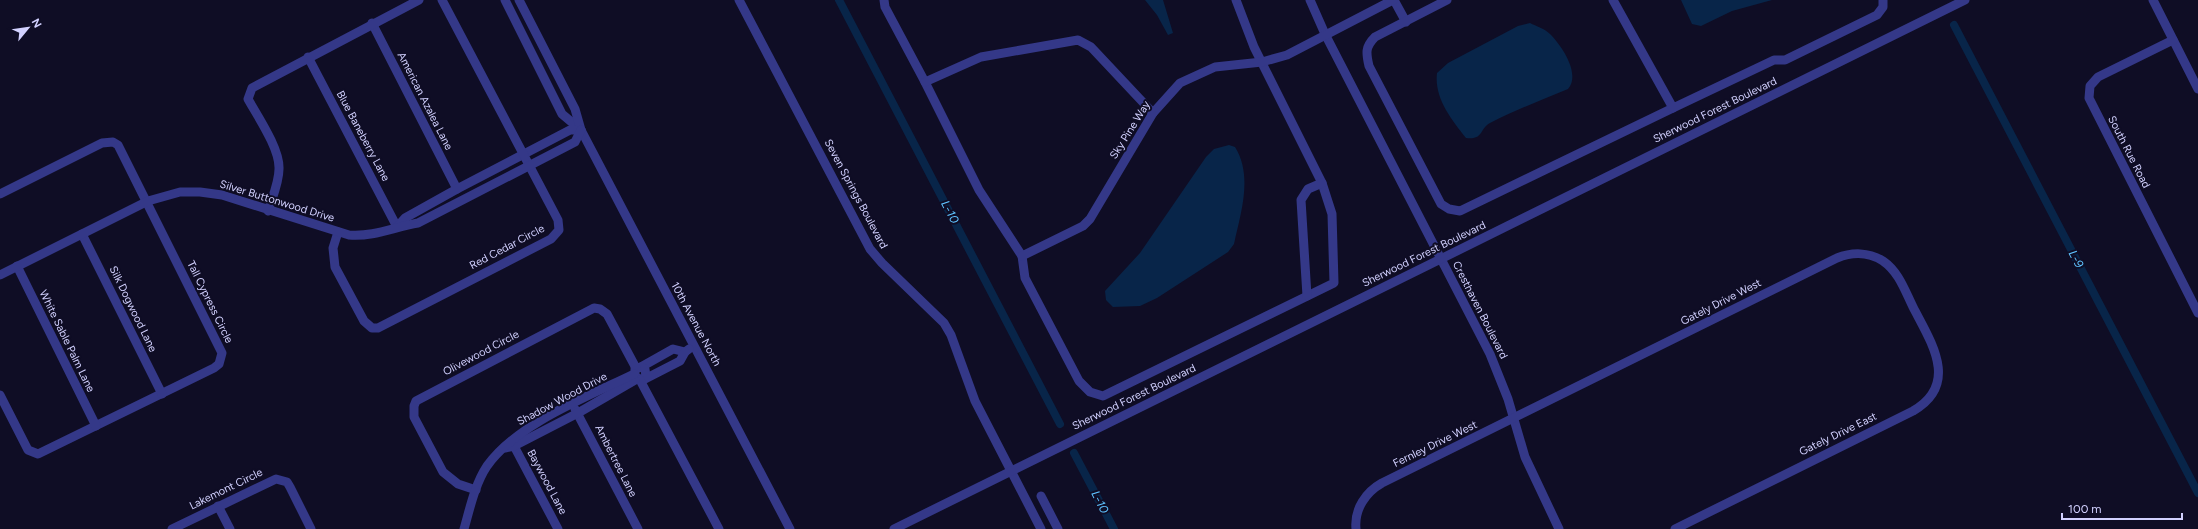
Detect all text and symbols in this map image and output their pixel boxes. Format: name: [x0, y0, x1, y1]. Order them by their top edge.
north arrow: [8, 8, 48, 48]
text: N: [29, 17, 44, 30]
street label: American Azalea Lane: [395, 50, 455, 152]
street label: Sherwood Forest Boulevard: [1651, 74, 1779, 146]
street label: Blue Baneberry Lane: [334, 89, 392, 183]
street label: Sky Pine Way: [1107, 98, 1153, 161]
street label: South Rue Road: [2105, 114, 2153, 190]
street label: Seven Springs Boulevard: [822, 137, 890, 251]
street label: Silver Buttonwood Drive: [218, 177, 336, 225]
water label: L-10: [938, 198, 962, 226]
street label: Sherwood Forest Boulevard: [1360, 218, 1488, 290]
street label: Red Cedar Circle: [467, 222, 547, 272]
water label: L-9: [2066, 248, 2087, 270]
street label: Tall Cypress Circle: [184, 259, 236, 345]
street label: Cresthaven Boulevard: [1450, 259, 1510, 361]
street label: Silk Dogwood Lane: [107, 264, 159, 354]
street label: Gately Drive West: [1679, 276, 1763, 328]
street label: 10th Avenue North: [668, 280, 724, 368]
street label: White Sable Palm Lane: [37, 288, 97, 394]
street label: Olivewood Circle: [441, 328, 521, 378]
street label: Sherwood Forest Boulevard: [1070, 361, 1198, 433]
street label: Shadow Wood Drive: [515, 370, 609, 428]
street label: Gately Drive East: [1797, 410, 1879, 458]
street label: Fernley Drive West: [1391, 418, 1479, 470]
street label: Ambertree Lane: [592, 423, 640, 499]
street label: Baywood Lane: [524, 447, 570, 517]
street label: Lakemont Circle: [187, 466, 265, 512]
water label: L-10: [1088, 488, 1112, 516]
scale bar: [2062, 495, 2182, 521]
text: 100 m: [2068, 502, 2102, 516]

